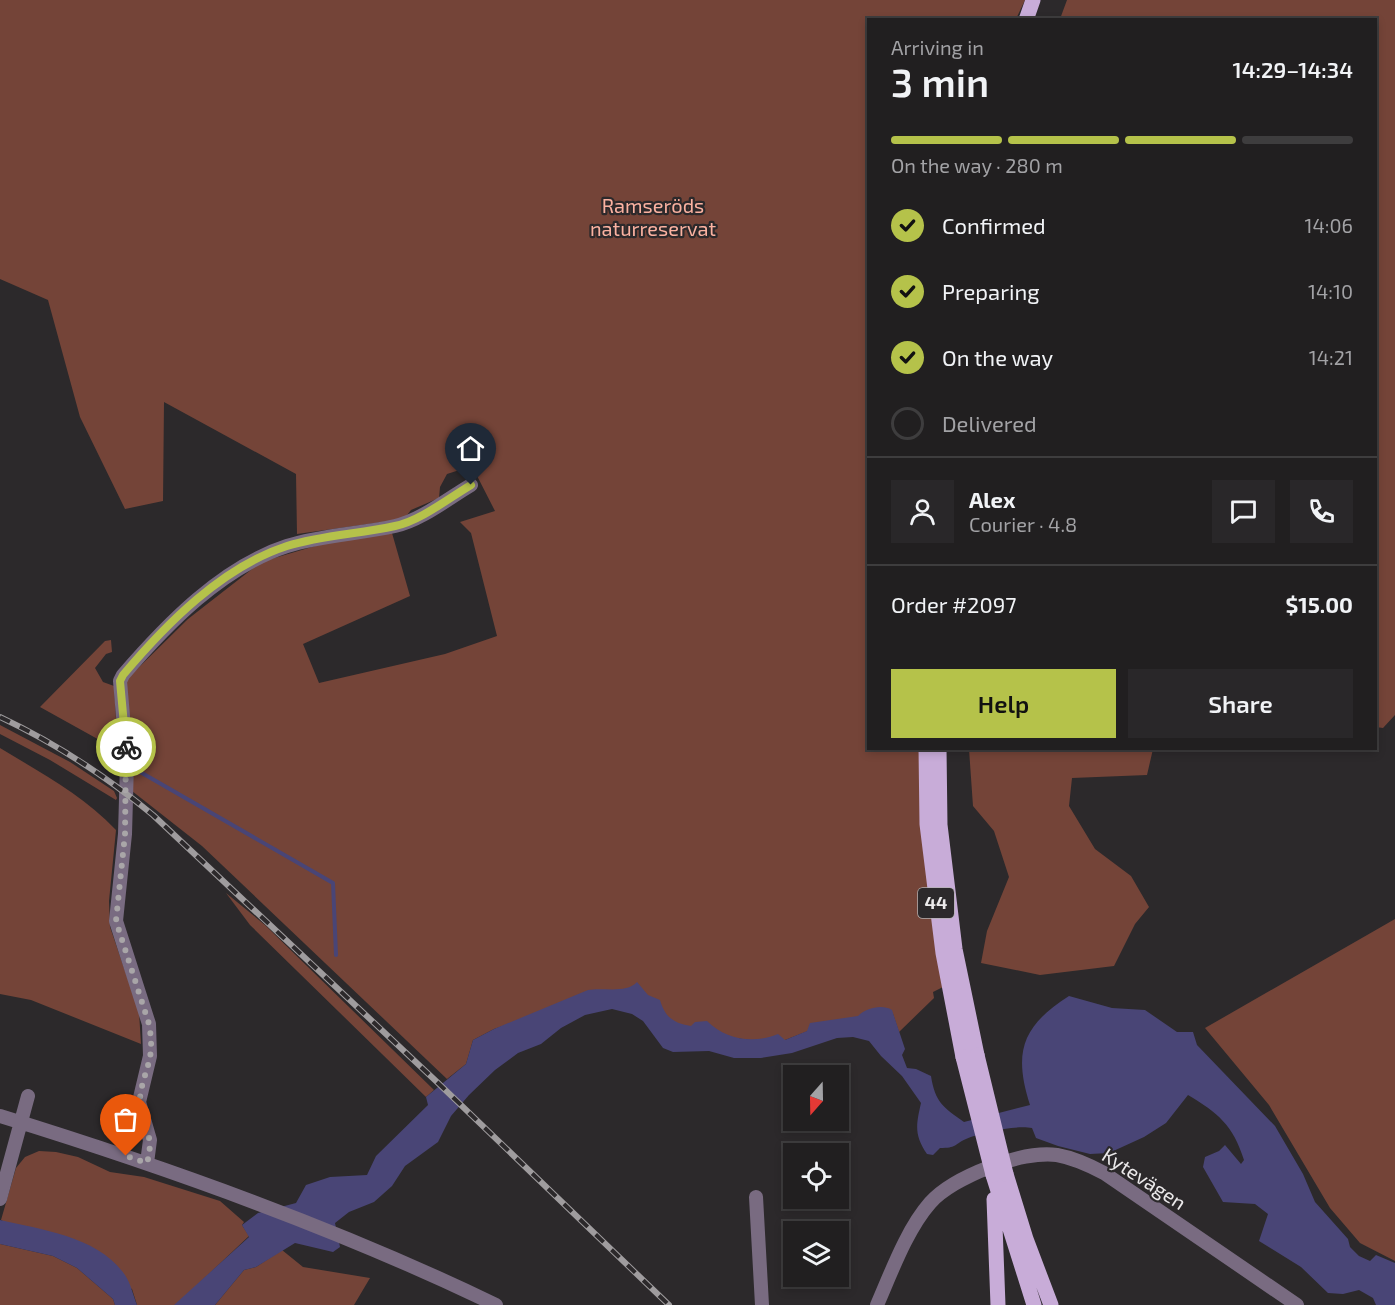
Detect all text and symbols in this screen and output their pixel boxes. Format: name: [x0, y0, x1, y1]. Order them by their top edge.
text: Arriving in: [891, 35, 984, 59]
text: 14:29–14:34: [1233, 56, 1353, 82]
text: 3 min: [891, 58, 989, 105]
text: On the way · 280 m: [891, 153, 1063, 177]
park label: Ramseröds naturreservat: [590, 193, 716, 240]
icon: check: [891, 209, 924, 242]
text: Confirmed: [942, 212, 1046, 238]
text: 14:06: [1305, 213, 1353, 237]
icon: check: [891, 275, 924, 308]
text: Preparing: [942, 278, 1040, 304]
text: 14:10: [1308, 279, 1353, 303]
icon: check: [891, 341, 924, 374]
text: On the way: [942, 344, 1053, 370]
text: 14:21: [1309, 345, 1353, 369]
text: Delivered: [942, 410, 1037, 436]
pin: [445, 423, 496, 485]
icon: home: [454, 432, 487, 465]
button: person: [891, 480, 954, 543]
button: chat: [1212, 480, 1275, 543]
button: phone: [1290, 480, 1353, 543]
text: Alex: [969, 486, 1015, 512]
text: Courier · 4.8: [969, 512, 1077, 536]
text: Order #2097: [891, 591, 1017, 617]
text: $15.00: [1285, 591, 1353, 617]
button: Help: [891, 669, 1116, 738]
button: Share: [1128, 669, 1353, 738]
courier: [96, 717, 156, 777]
icon: bike: [110, 731, 143, 764]
road number: 44: [918, 888, 954, 918]
north arrow: [783, 1065, 849, 1131]
map controls: [783, 1065, 849, 1287]
pin: [100, 1094, 151, 1156]
icon: bag: [109, 1103, 142, 1136]
street label: Kytevägen: [1098, 1142, 1191, 1214]
button: locate: [783, 1143, 849, 1209]
button: layers: [783, 1221, 849, 1287]

